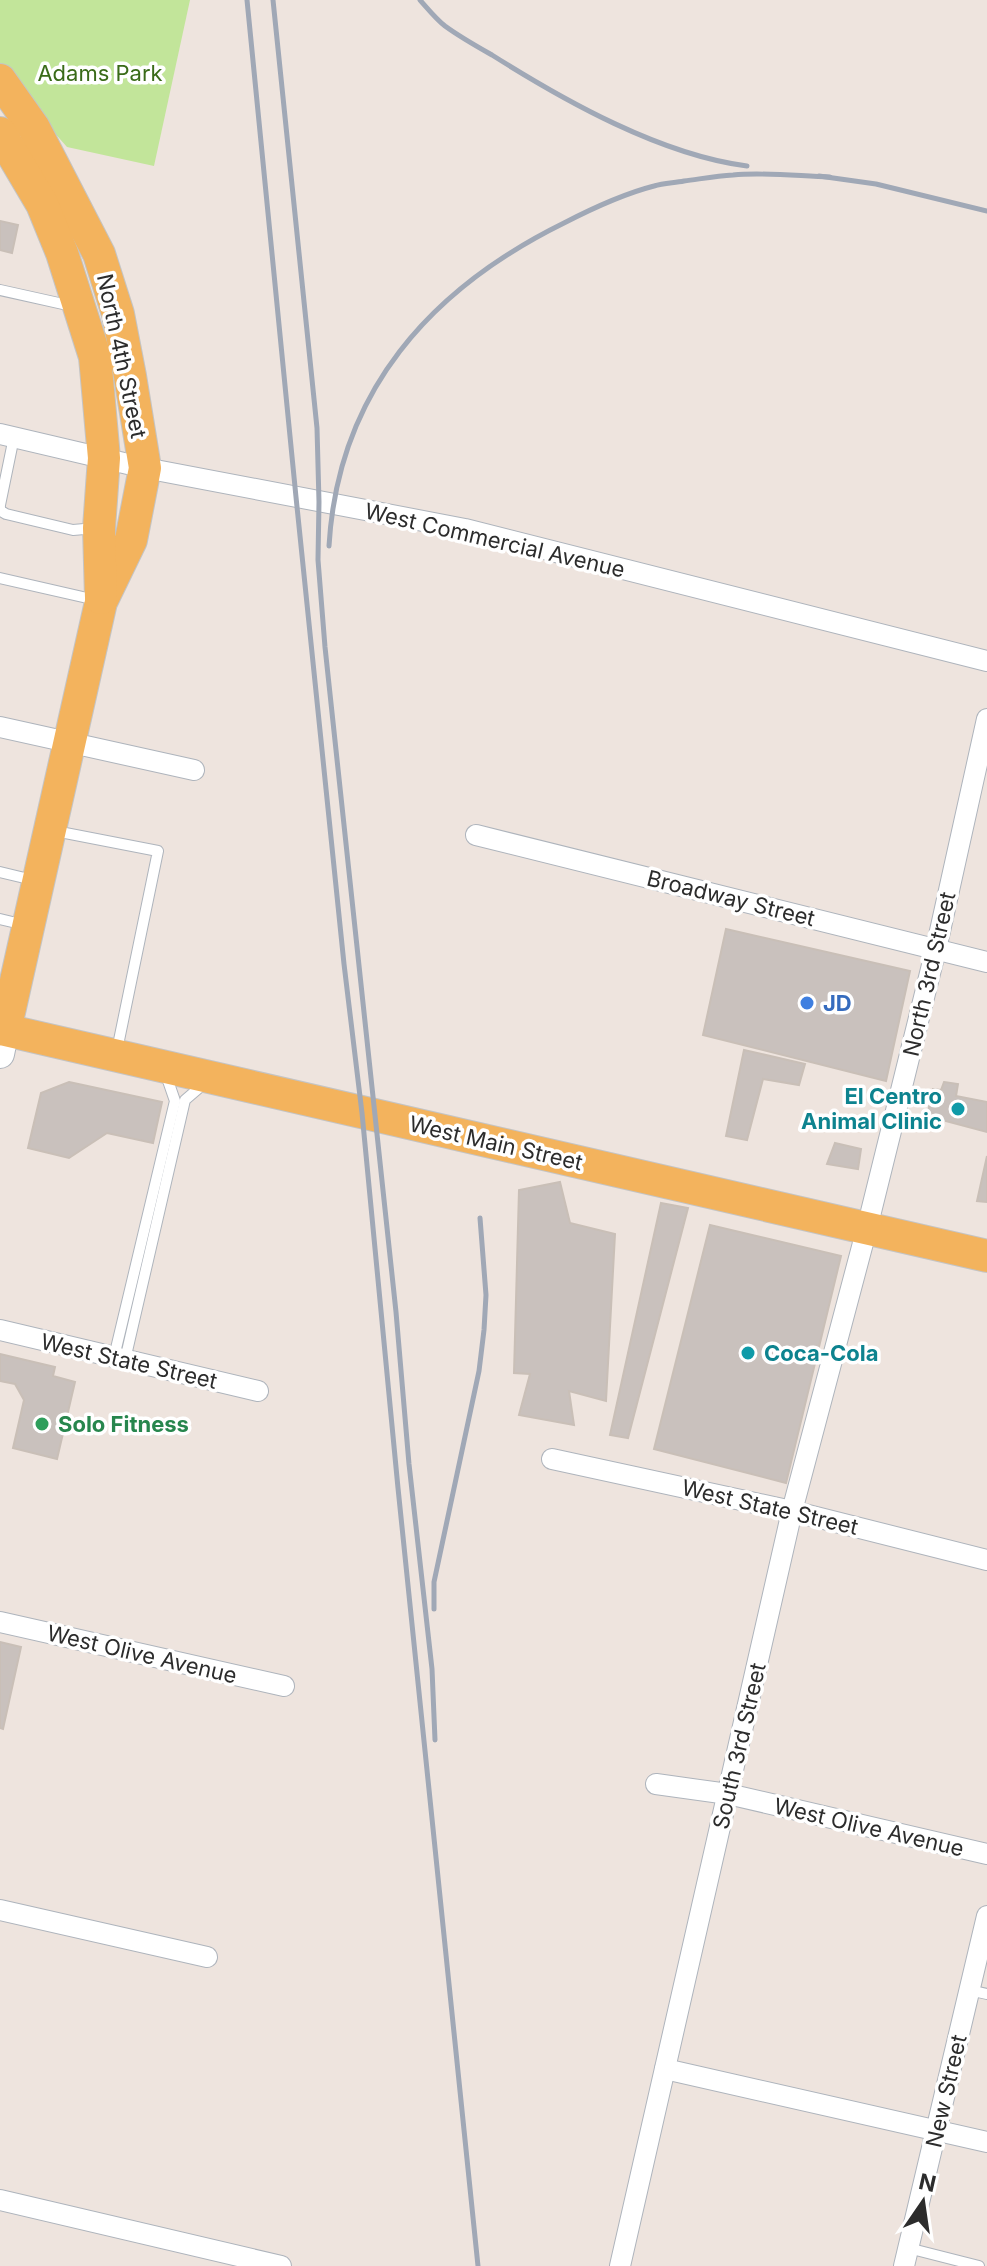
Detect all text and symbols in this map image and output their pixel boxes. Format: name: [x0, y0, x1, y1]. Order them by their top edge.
park label: Adams Park: [37, 60, 163, 86]
street label: North 4th Street: [92, 271, 152, 441]
street label: West Commercial Avenue: [362, 497, 628, 583]
street label: Broadway Street: [644, 865, 818, 931]
street label: North 3rd Street: [897, 889, 961, 1059]
place label: JD: [823, 990, 852, 1016]
marker: JD: [798, 994, 816, 1012]
place label: El Centro Animal Clinic: [801, 1083, 942, 1134]
marker: El Centro Animal Clinic: [949, 1100, 967, 1118]
street label: West Main Street: [407, 1110, 585, 1176]
street label: West State Street: [38, 1328, 220, 1394]
place label: Coca-Cola: [764, 1340, 879, 1366]
marker: Coca-Cola: [739, 1344, 757, 1362]
place label: Solo Fitness: [58, 1411, 189, 1437]
marker: Solo Fitness: [33, 1415, 51, 1433]
street label: West State Street: [679, 1474, 861, 1540]
street label: West Olive Avenue: [45, 1620, 239, 1688]
street label: South 3rd Street: [707, 1660, 771, 1832]
street label: West Olive Avenue: [772, 1793, 966, 1861]
street label: New Street: [920, 2032, 972, 2150]
north arrow: [883, 2162, 963, 2242]
text: N: [916, 2168, 939, 2197]

